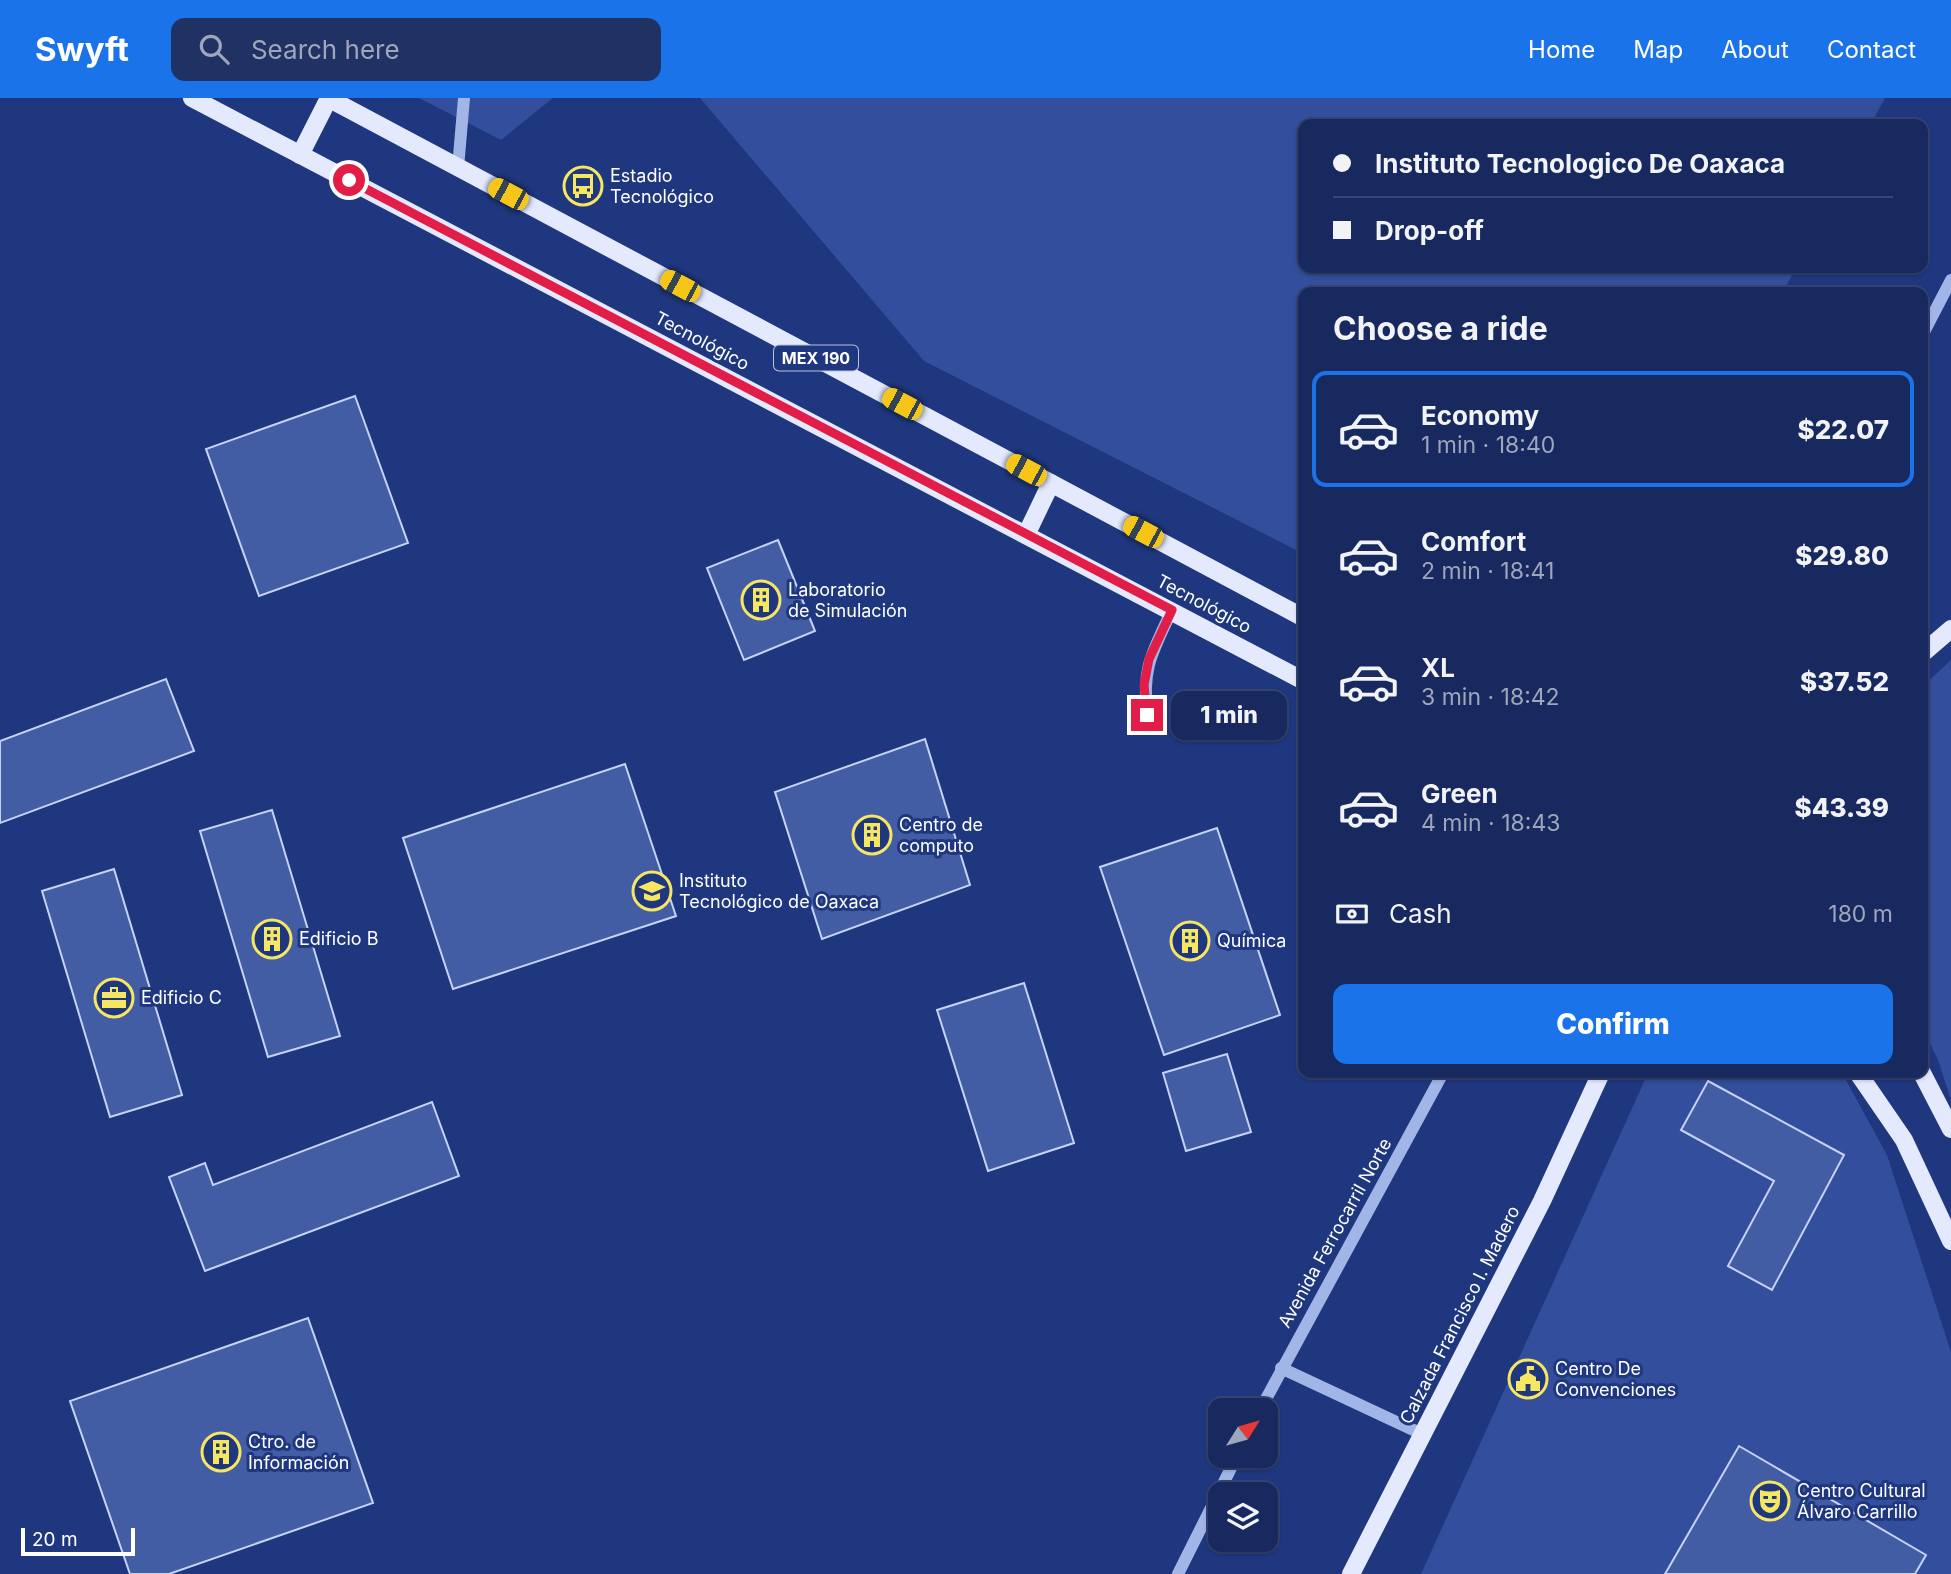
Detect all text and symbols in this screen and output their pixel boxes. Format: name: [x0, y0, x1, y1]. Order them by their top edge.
search box: [171, 18, 661, 81]
text: Swyft: [35, 29, 129, 69]
icon: search: [195, 30, 233, 68]
text: Search here: [251, 34, 400, 65]
text: Home: [1528, 35, 1595, 64]
text: Map: [1633, 35, 1683, 64]
text: About: [1721, 35, 1789, 64]
text: Contact: [1827, 35, 1916, 64]
text: Instituto Tecnologico De Oaxaca: [1375, 148, 1785, 179]
route start: [333, 164, 365, 196]
bus stop icon: Estadio Tecnológico: [562, 165, 604, 207]
place label: Estadio Tecnológico: [610, 165, 714, 207]
car: [485, 175, 532, 213]
text: Drop-off: [1375, 215, 1484, 246]
car: [657, 267, 704, 305]
street label: Tecnológico: [651, 307, 753, 374]
text: Choose a ride: [1333, 309, 1548, 348]
road number: MEX 190: [774, 346, 858, 370]
car: [879, 385, 926, 423]
icon: car: [1337, 398, 1400, 461]
text: Economy: [1421, 400, 1539, 431]
text: $22.07: [1798, 414, 1889, 445]
text: 1 min · 18:40: [1421, 431, 1555, 459]
car: [1003, 451, 1050, 489]
car: [1120, 513, 1167, 551]
icon: car: [1337, 524, 1400, 587]
text: Comfort: [1421, 526, 1526, 557]
text: $29.80: [1795, 540, 1889, 571]
text: 2 min · 18:41: [1421, 557, 1554, 585]
street label: Tecnológico: [1153, 570, 1255, 637]
building icon: Laboratorio de Simulación: [740, 579, 782, 621]
place label: Laboratorio de Simulación: [788, 579, 907, 621]
icon: car: [1337, 650, 1400, 713]
text: XL: [1421, 652, 1455, 683]
text: $37.52: [1800, 666, 1889, 697]
text: 3 min · 18:42: [1421, 683, 1560, 711]
callout: 1 min: [1172, 690, 1287, 740]
route end: [1131, 699, 1163, 731]
text: 1 min: [1200, 701, 1258, 729]
icon: car: [1337, 776, 1400, 839]
text: Green: [1421, 778, 1498, 809]
text: $43.39: [1794, 792, 1889, 823]
text: 4 min · 18:43: [1421, 809, 1560, 837]
building icon: Centro de computo: [851, 814, 893, 856]
place label: Centro de computo: [899, 814, 983, 856]
school or university icon: Instituto Tecnológico de Oaxaca: [631, 870, 673, 912]
place label: Instituto Tecnológico de Oaxaca: [679, 870, 879, 912]
icon: cash: [1333, 895, 1371, 933]
text: Cash: [1389, 898, 1452, 929]
text: 180 m: [1828, 900, 1893, 928]
building icon: Edificio B: [251, 918, 293, 960]
building icon: Química: [1169, 920, 1211, 962]
place label: Edificio B: [299, 928, 379, 949]
place label: Química: [1217, 930, 1286, 951]
office icon: Edificio C: [93, 977, 135, 1019]
button: Confirm: [1333, 984, 1893, 1064]
place label: Edificio C: [141, 987, 222, 1008]
street label: Avenida Ferrocarril Norte: [1274, 1134, 1395, 1331]
street label: Calzada Francisco I. Madero: [1395, 1202, 1524, 1427]
public building icon: Centro De Convenciones: [1507, 1358, 1549, 1400]
place label: Centro De Convenciones: [1555, 1358, 1676, 1400]
north arrow: [1208, 1398, 1278, 1468]
map controls: [1208, 1398, 1278, 1552]
building icon: Ctro. de Información: [200, 1431, 242, 1473]
place label: Ctro. de Información: [248, 1431, 349, 1473]
theatre icon: Centro Cultural Álvaro Carrillo: [1749, 1480, 1791, 1522]
place label: Centro Cultural Álvaro Carrillo: [1797, 1480, 1926, 1522]
button: layers: [1208, 1482, 1278, 1552]
scale bar: [21, 1525, 135, 1557]
text: 20 m: [32, 1528, 78, 1551]

